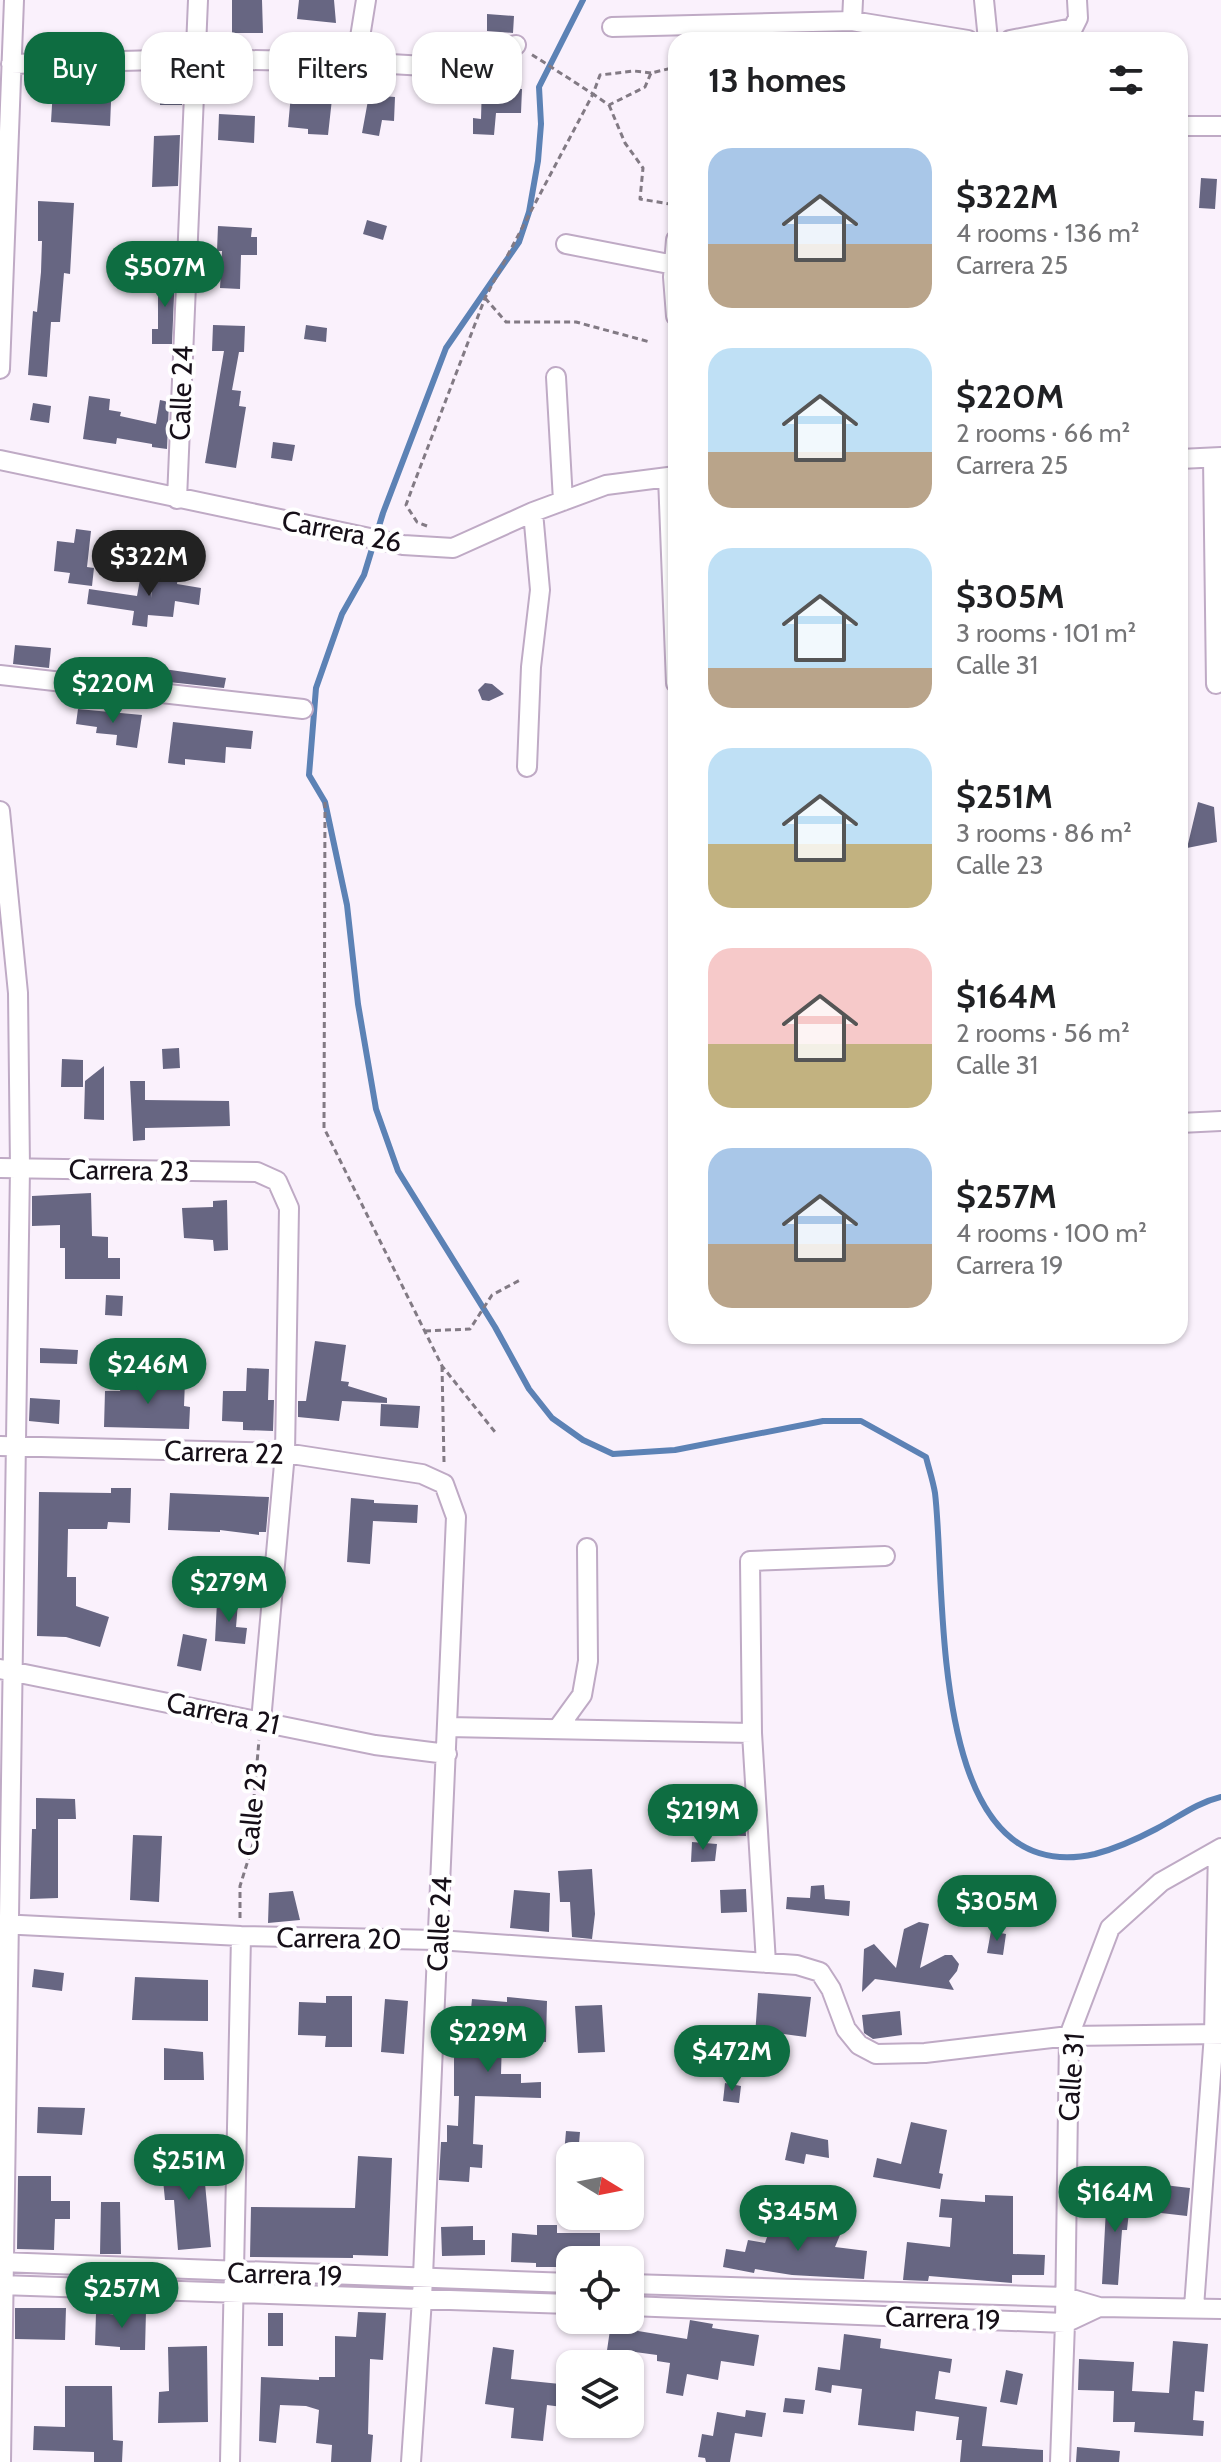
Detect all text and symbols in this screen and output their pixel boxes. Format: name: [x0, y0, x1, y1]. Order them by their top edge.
chip: Buy: [24, 32, 125, 104]
chip: Rent: [141, 32, 253, 104]
chip: Filters: [269, 32, 396, 104]
chip: New: [412, 32, 522, 104]
icon: filters: [1104, 58, 1148, 102]
text: 13 homes: [708, 59, 846, 101]
text: $322M: [956, 175, 1058, 217]
icon: home: [772, 180, 868, 276]
text: 4 rooms · 136 m²: [956, 217, 1139, 249]
pin: $507M: [109, 241, 221, 309]
text: Carrera 25: [956, 249, 1068, 281]
text: $507M: [124, 251, 206, 283]
street label: Calle 24: [162, 345, 200, 441]
text: $220M: [956, 375, 1064, 417]
icon: home: [772, 380, 868, 476]
text: 2 rooms · 66 m²: [956, 417, 1130, 449]
text: Carrera 25: [956, 449, 1068, 481]
street label: Carrera 26: [279, 503, 405, 559]
pin: $322M: [93, 530, 205, 598]
text: $322M: [110, 540, 188, 572]
text: $305M: [956, 575, 1065, 617]
icon: home: [772, 580, 868, 676]
text: 3 rooms · 101 m²: [956, 617, 1136, 649]
text: Calle 31: [956, 649, 1038, 681]
pin: $220M: [57, 657, 169, 725]
text: $220M: [72, 667, 154, 699]
text: $251M: [956, 775, 1053, 817]
icon: home: [772, 780, 868, 876]
text: 3 rooms · 86 m²: [956, 817, 1132, 849]
text: Calle 23: [956, 849, 1044, 881]
text: $164M: [956, 975, 1057, 1017]
icon: home: [772, 980, 868, 1076]
text: 2 rooms · 56 m²: [956, 1017, 1130, 1049]
text: Calle 31: [956, 1049, 1038, 1081]
street label: Carrera 23: [68, 1152, 190, 1188]
text: $257M: [956, 1175, 1057, 1217]
icon: home: [772, 1180, 868, 1276]
text: 4 rooms · 100 m²: [956, 1217, 1147, 1249]
text: Carrera 19: [956, 1249, 1064, 1281]
pin: $246M: [92, 1338, 204, 1406]
text: $246M: [107, 1348, 189, 1380]
street label: Carrera 22: [163, 1433, 285, 1471]
pin: $279M: [173, 1556, 285, 1624]
text: $279M: [190, 1566, 268, 1598]
street label: Carrera 21: [163, 1684, 283, 1742]
street label: Calle 23: [230, 1760, 274, 1858]
pin: $219M: [647, 1784, 759, 1852]
text: $219M: [666, 1794, 740, 1826]
pin: $305M: [941, 1875, 1053, 1943]
street label: Calle 24: [420, 1876, 458, 1972]
text: $305M: [955, 1885, 1039, 1917]
street label: Carrera 20: [276, 1920, 402, 1956]
pin: $229M: [432, 2006, 544, 2074]
text: $229M: [449, 2016, 527, 2048]
pin: $472M: [676, 2025, 788, 2093]
street label: Calle 31: [1051, 2032, 1091, 2122]
text: $472M: [692, 2035, 772, 2067]
pin: $251M: [133, 2134, 245, 2202]
north arrow: [556, 2142, 644, 2230]
map controls: [556, 2142, 644, 2438]
text: $251M: [152, 2144, 226, 2176]
pin: $164M: [1059, 2166, 1171, 2234]
text: $164M: [1076, 2176, 1154, 2208]
pin: $345M: [742, 2185, 854, 2253]
text: $345M: [758, 2195, 838, 2227]
button: locate: [556, 2246, 644, 2334]
street label: Carrera 19: [227, 2255, 343, 2293]
pin: $257M: [66, 2262, 178, 2330]
text: $257M: [83, 2272, 161, 2304]
street label: Carrera 19: [885, 2299, 1001, 2337]
button: layers: [556, 2350, 644, 2438]

